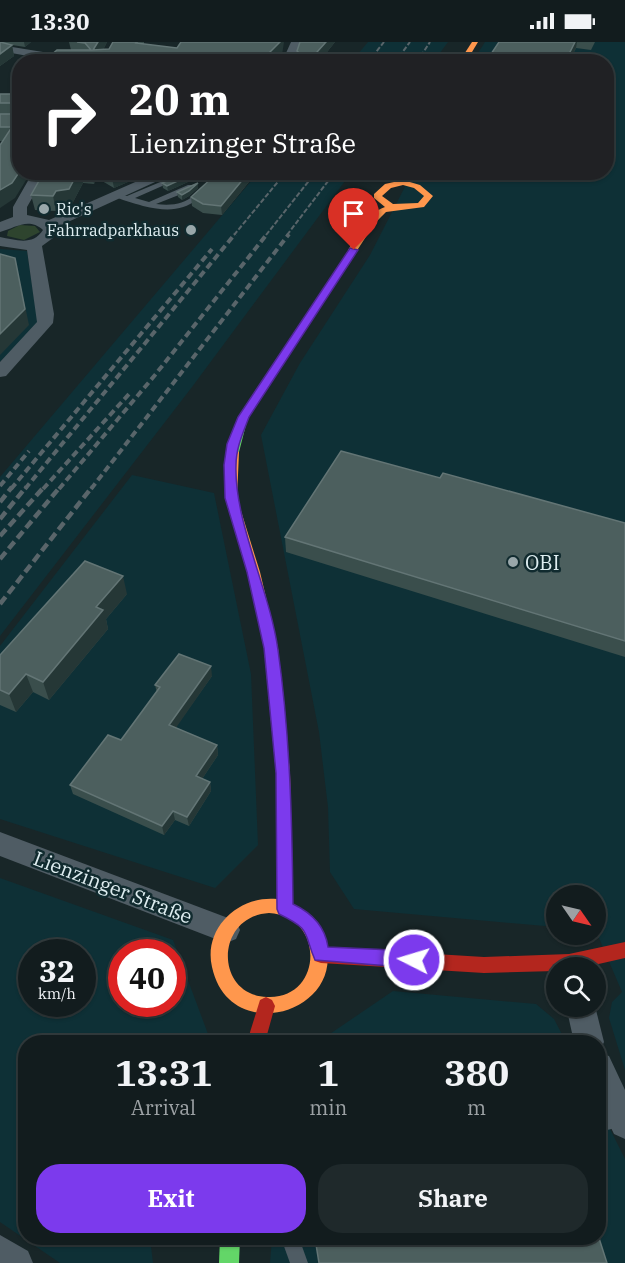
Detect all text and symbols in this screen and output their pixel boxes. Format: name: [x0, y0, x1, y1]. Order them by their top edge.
text: 13:30: [30, 7, 89, 36]
text: 20 m: [129, 72, 230, 127]
icon: right: [30, 78, 108, 156]
text: Lienzinger Straße: [129, 125, 356, 160]
pin: [328, 188, 379, 250]
icon: arrive: [337, 197, 370, 230]
place label: Ric's: [56, 199, 92, 219]
marker: Ric's: [37, 202, 51, 216]
place label: Fahrradparkhaus: [47, 220, 179, 240]
marker: Fahrradparkhaus: [184, 223, 198, 237]
place label: OBI: [525, 549, 560, 576]
marker: OBI: [506, 555, 520, 569]
street label: Lienzinger Straße: [30, 844, 196, 930]
north arrow: [546, 885, 606, 945]
map controls: [546, 885, 606, 1017]
position arrow: [382, 928, 446, 992]
speed limit sign: 40: [108, 939, 186, 1017]
text: 32: [39, 951, 75, 990]
button: search: [546, 957, 606, 1017]
text: km/h: [38, 984, 76, 1003]
text: 13:31: [115, 1049, 212, 1096]
text: 1: [317, 1049, 339, 1096]
text: 380: [444, 1049, 509, 1096]
text: Arrival: [131, 1094, 196, 1121]
text: min: [309, 1094, 347, 1121]
text: m: [467, 1094, 486, 1121]
button: Exit: [36, 1164, 306, 1233]
button: Share: [318, 1164, 588, 1233]

